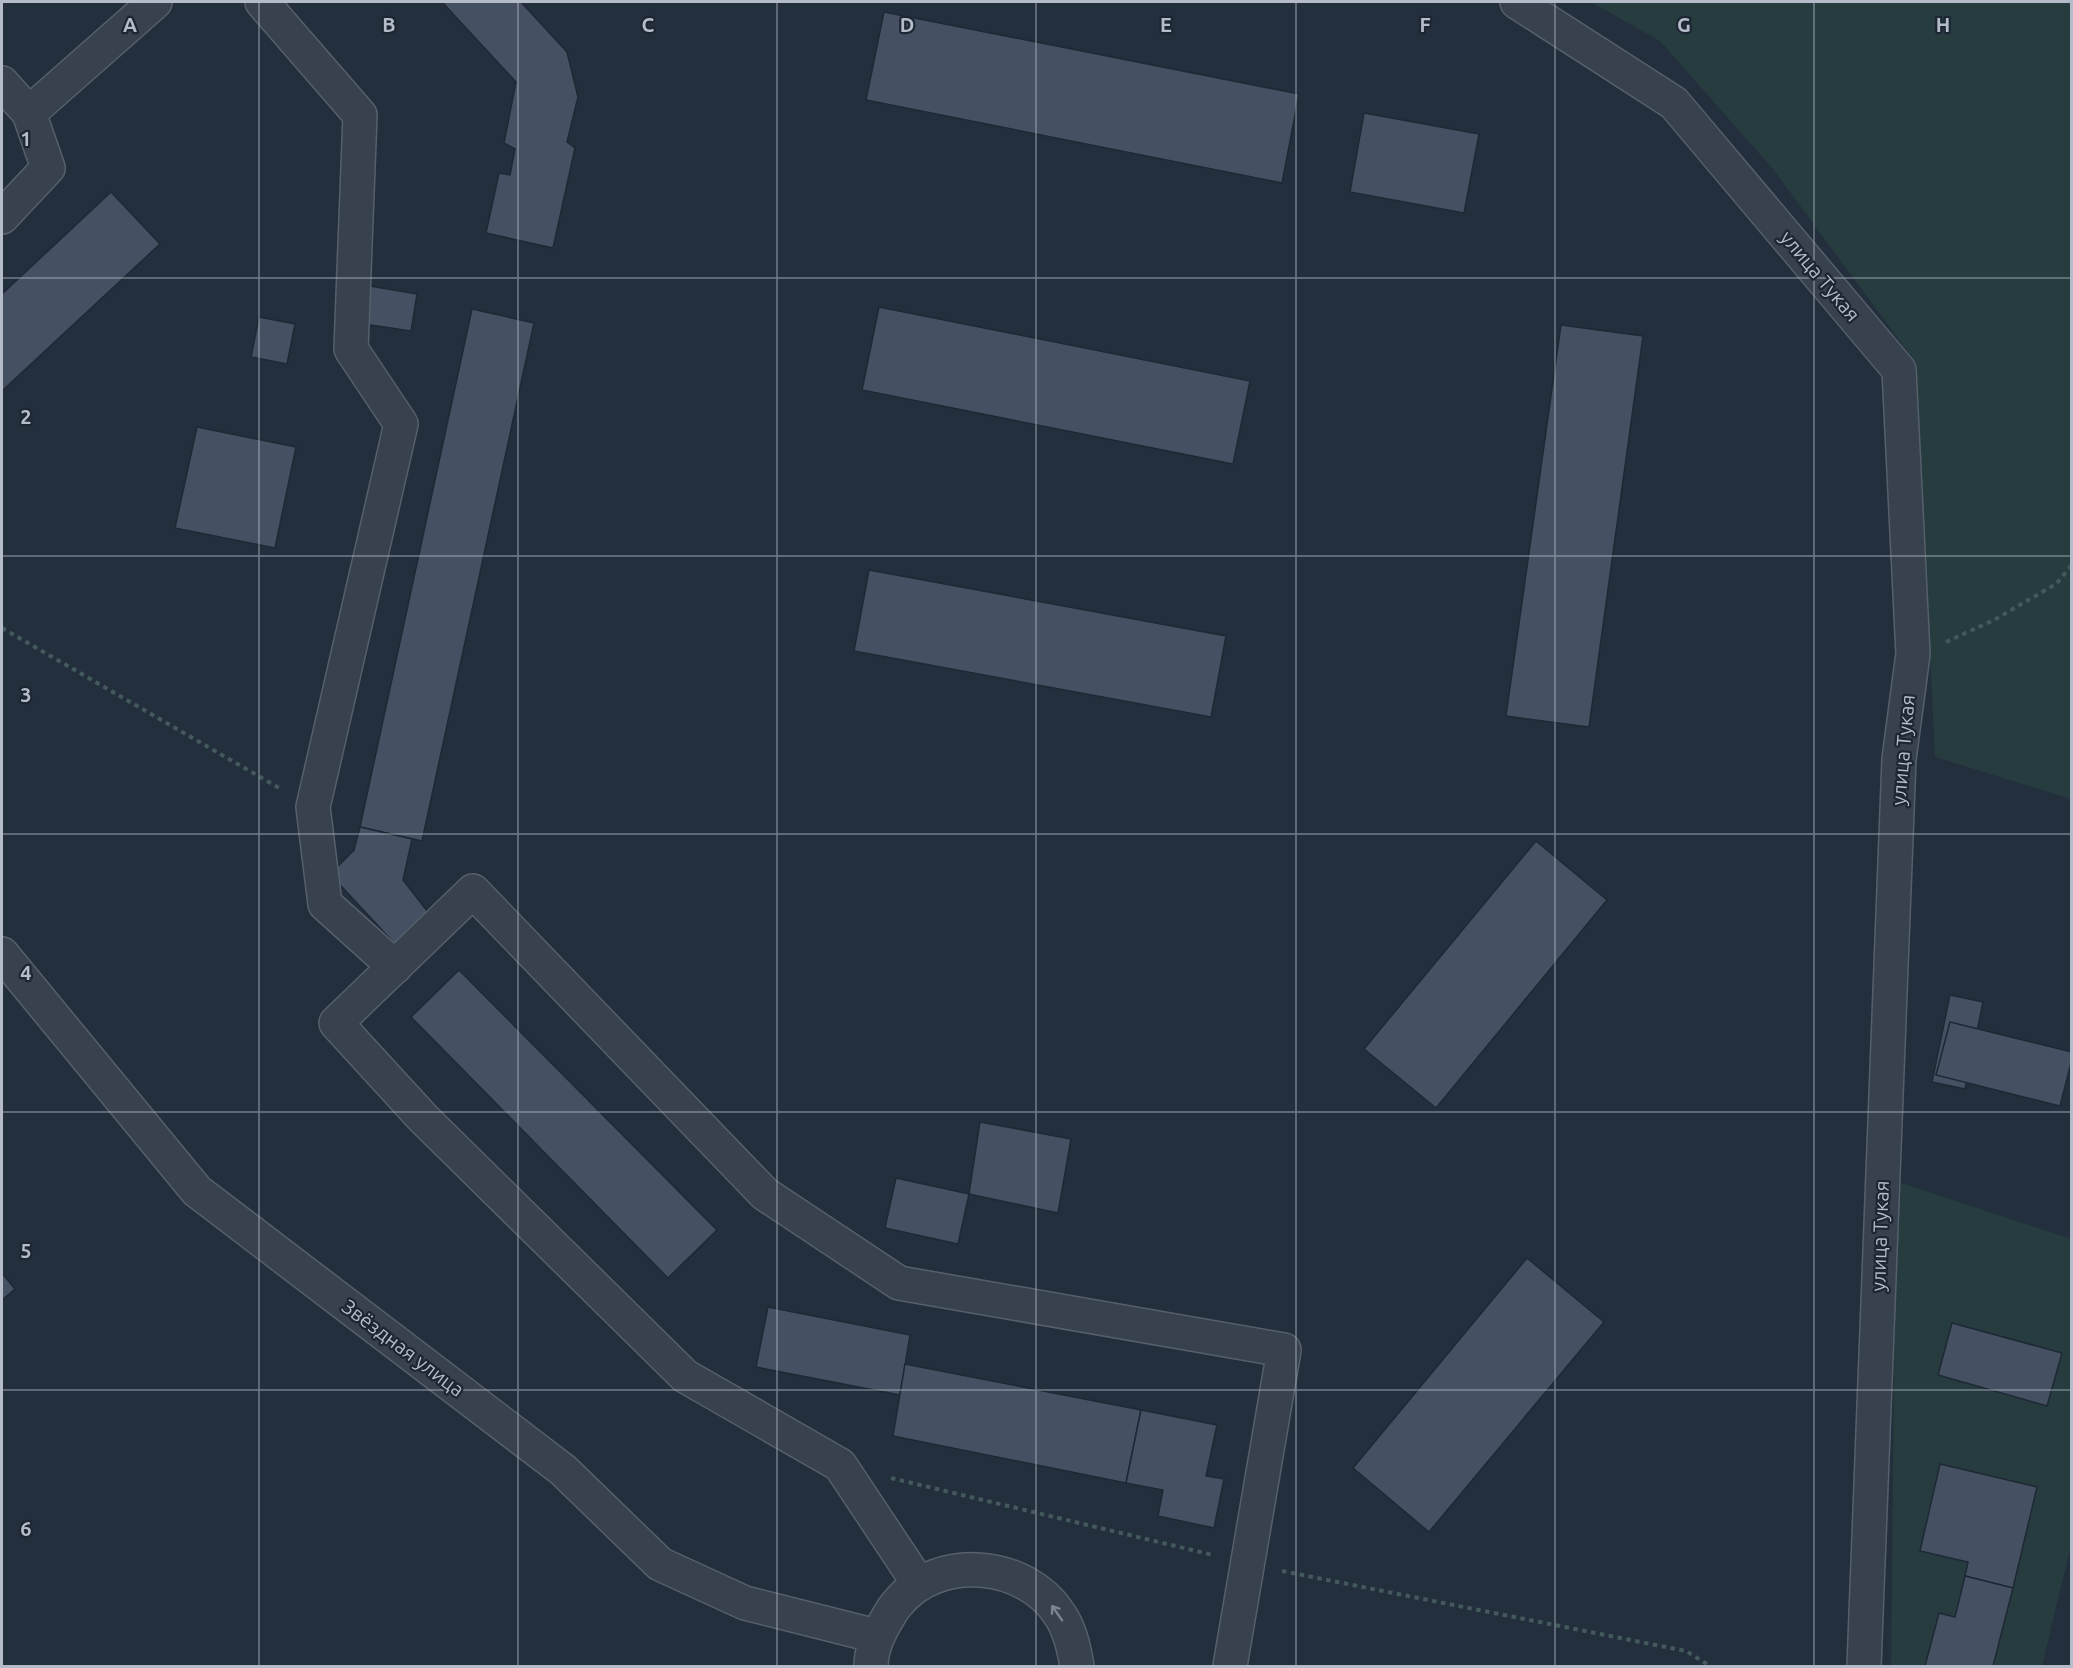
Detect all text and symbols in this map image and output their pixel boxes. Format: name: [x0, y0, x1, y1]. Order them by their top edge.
text: A: [123, 13, 137, 36]
text: B: [382, 13, 396, 36]
text: C: [642, 13, 655, 36]
text: D: [900, 13, 914, 36]
text: E: [1160, 13, 1172, 36]
text: F: [1419, 13, 1431, 36]
text: G: [1677, 13, 1691, 36]
text: H: [1936, 13, 1950, 36]
text: 1: [20, 127, 32, 150]
street label: улица Тукая: [1776, 226, 1865, 326]
text: 2: [20, 405, 32, 428]
text: 3: [20, 683, 32, 706]
street label: улица Тукая: [1886, 694, 1919, 806]
text: 4: [20, 961, 32, 984]
street label: улица Тукая: [1866, 1180, 1893, 1292]
text: 5: [20, 1239, 32, 1262]
street label: Звёздная улица: [338, 1294, 469, 1401]
text: 6: [20, 1517, 32, 1540]
one-way arrow: [1051, 1605, 1063, 1621]

